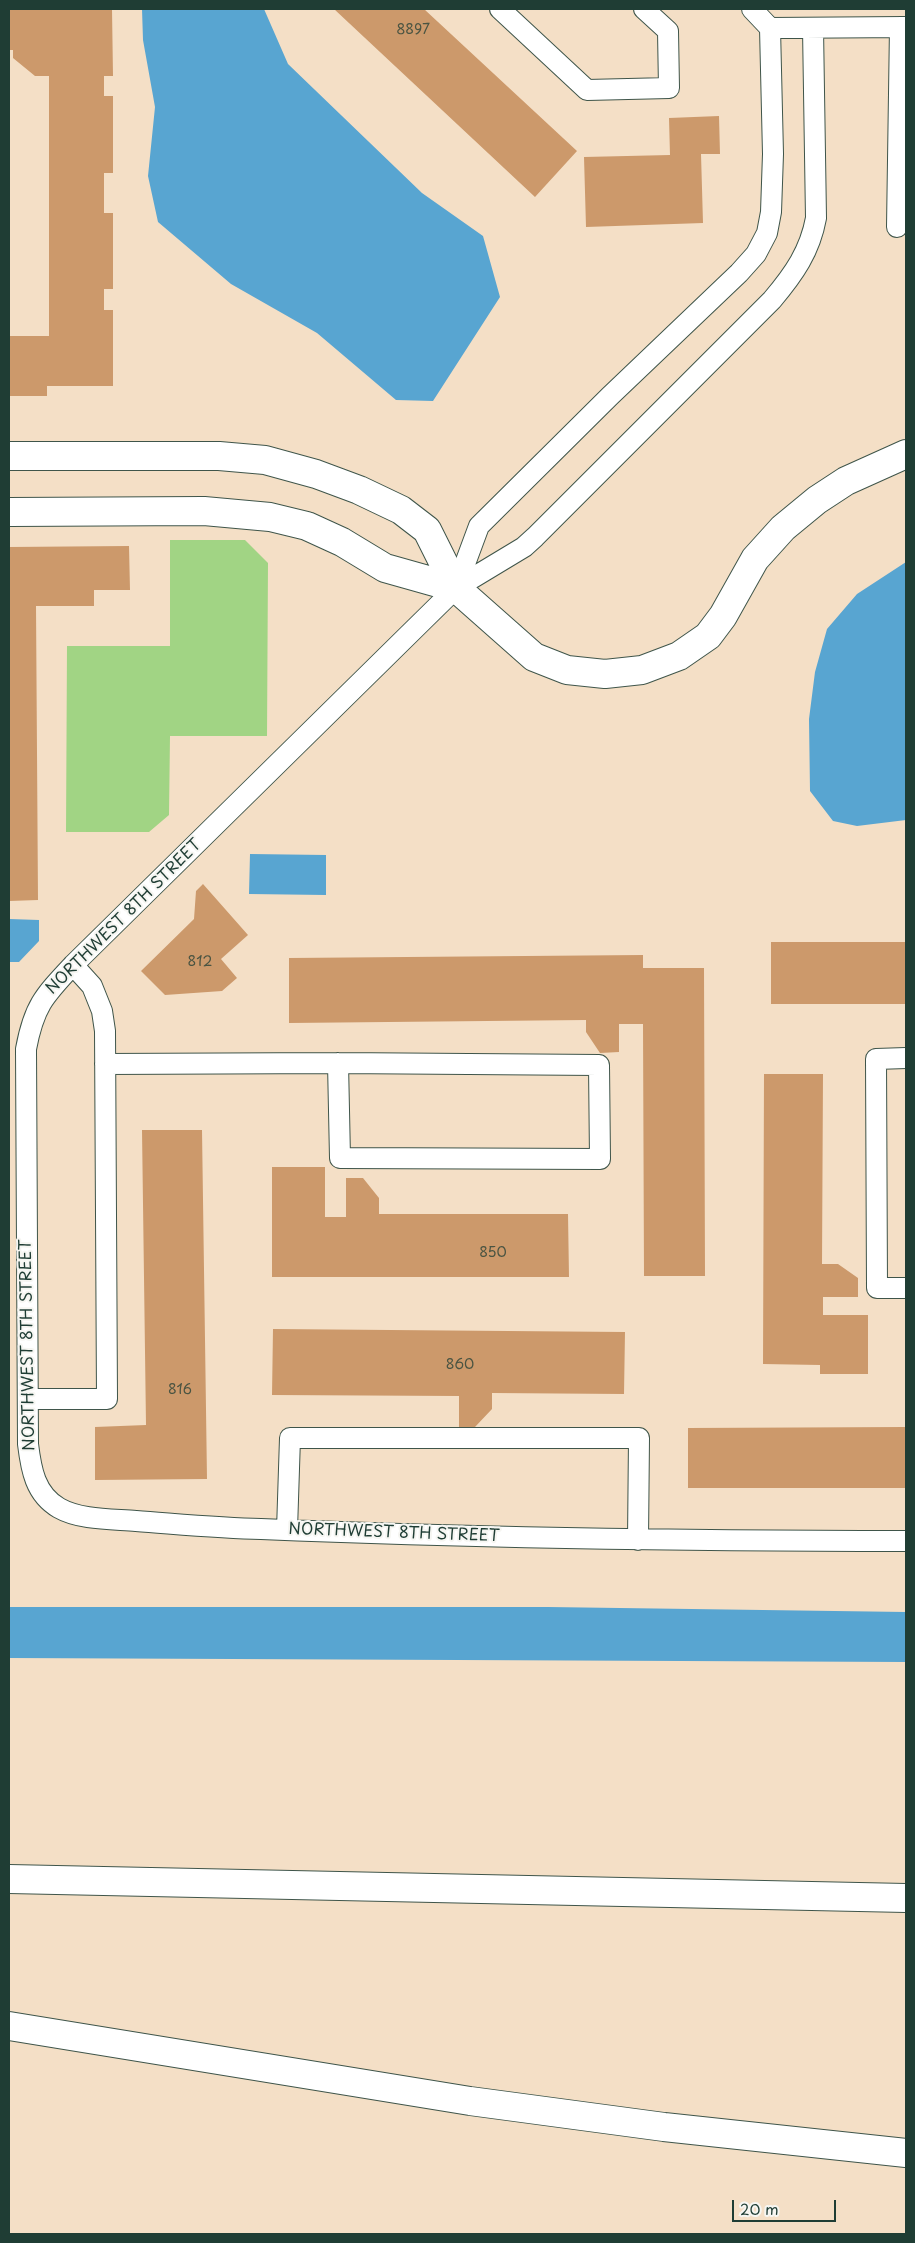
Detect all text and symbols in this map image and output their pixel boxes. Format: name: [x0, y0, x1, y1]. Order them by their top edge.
house number: 8897: [396, 22, 430, 38]
street label: NORTHWEST 8TH STREET: [42, 835, 206, 999]
house number: 812: [188, 954, 212, 970]
street label: NORTHWEST 8TH STREET: [17, 1239, 39, 1451]
house number: 850: [479, 1245, 507, 1261]
house number: 860: [446, 1357, 474, 1373]
house number: 816: [168, 1382, 192, 1398]
street label: NORTHWEST 8TH STREET: [288, 1520, 500, 1546]
scale bar: [735, 2190, 839, 2222]
text: 20 m: [740, 2197, 779, 2220]

